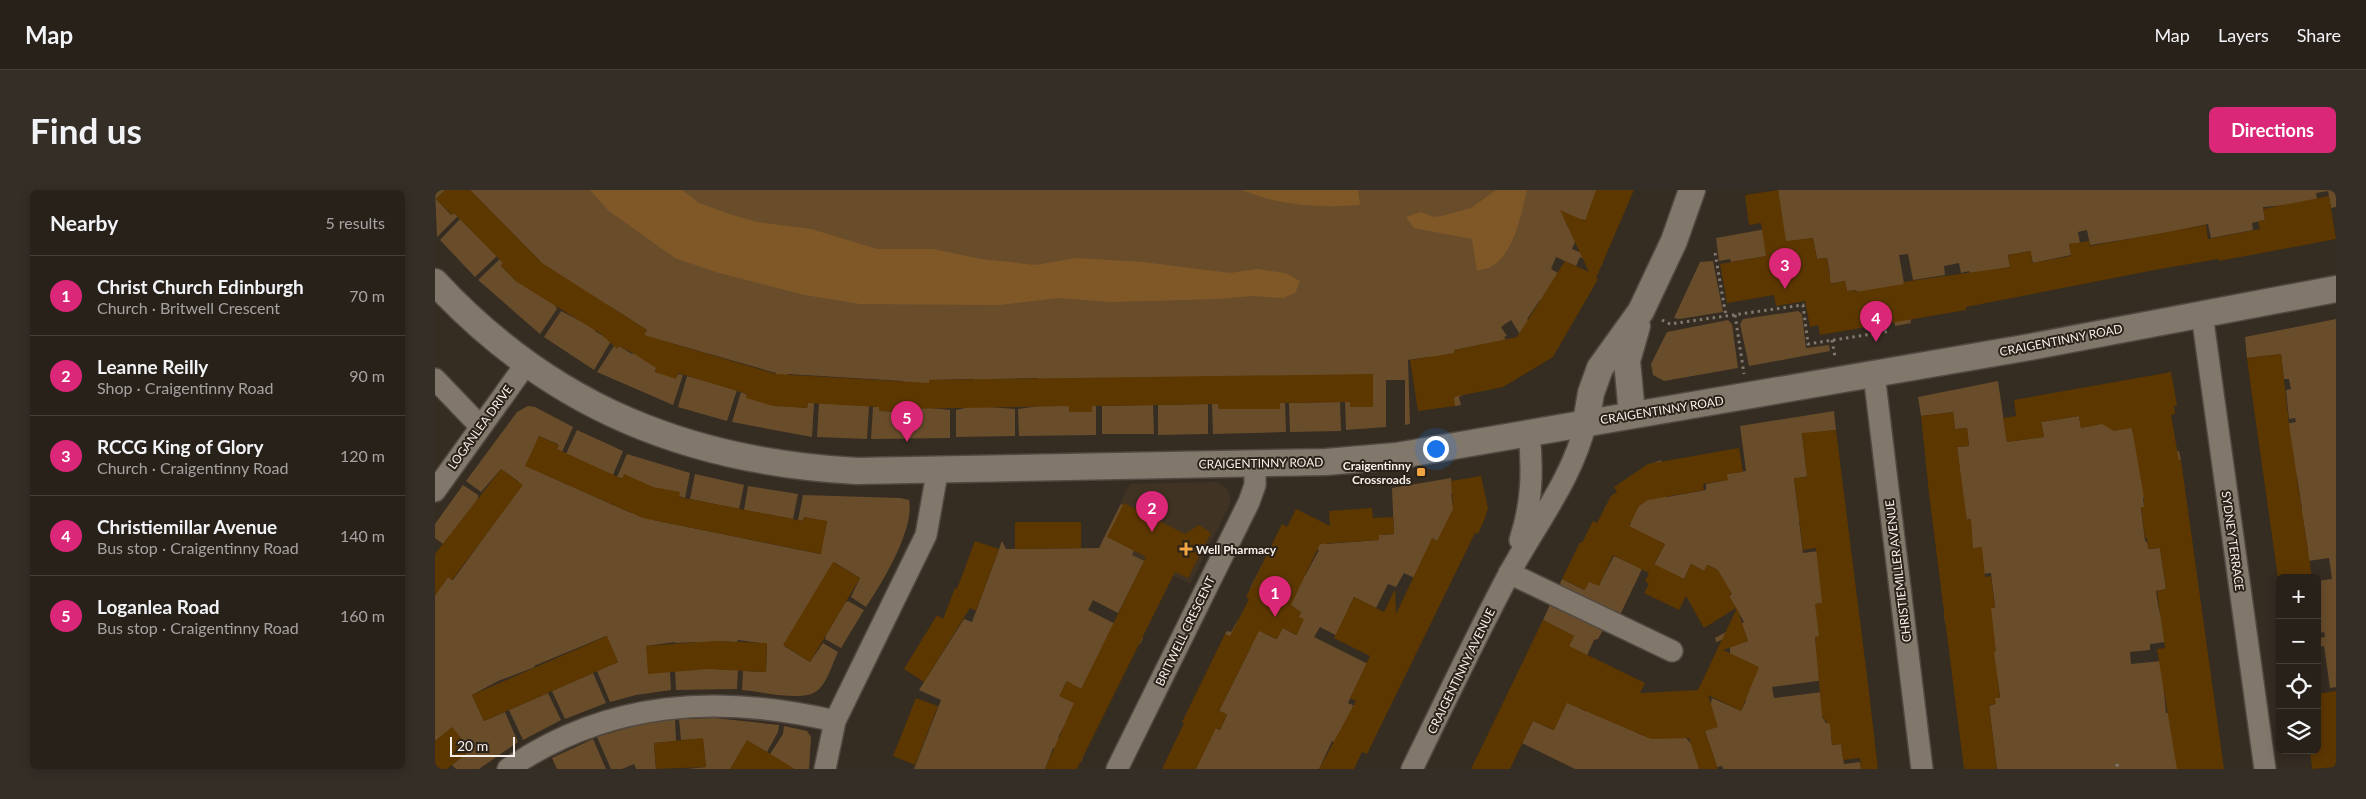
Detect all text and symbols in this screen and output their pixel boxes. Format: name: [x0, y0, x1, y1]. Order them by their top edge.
text: Map: [25, 20, 73, 49]
text: Map: [2154, 24, 2190, 46]
text: Layers: [2218, 24, 2269, 46]
text: Share: [2297, 24, 2341, 46]
button: Directions: [2209, 107, 2336, 153]
text: Find us: [30, 109, 142, 151]
text: Nearby: [50, 210, 118, 235]
text: 5 results: [325, 213, 385, 232]
pin: 3: [1769, 248, 1801, 289]
text: Christ Church Edinburgh: [97, 275, 304, 298]
text: 1: [61, 286, 71, 305]
text: 70 m: [349, 286, 385, 305]
text: Church · Britwell Crescent: [97, 298, 280, 317]
pin: 4: [1860, 301, 1892, 342]
street label: CRAIGENTINNY ROAD: [1998, 321, 2124, 359]
text: Leanne Reilly: [97, 355, 208, 378]
text: 2: [61, 366, 71, 385]
text: 90 m: [349, 366, 385, 385]
text: Shop · Craigentinny Road: [97, 378, 273, 397]
street label: LOGANLEA DRIVE: [444, 382, 516, 472]
street label: CRAIGENTINNY ROAD: [1599, 393, 1725, 427]
pin: 5: [891, 401, 923, 442]
text: RCCG King of Glory: [97, 435, 263, 458]
your location: [1423, 436, 1449, 462]
text: 3: [61, 446, 71, 465]
text: 120 m: [340, 446, 385, 465]
street label: CRAIGENTINNY ROAD: [1198, 454, 1324, 472]
text: Church · Craigentinny Road: [97, 458, 289, 477]
place label: Craigentinny Crossroads: [1343, 458, 1412, 487]
marker: Craigentinny Crossroads: [1415, 466, 1427, 478]
street label: SYDNEY TERRACE: [2219, 490, 2247, 592]
pin: 2: [1136, 491, 1168, 532]
street label: CHRISTIEMILLER AVENUE: [1882, 499, 1914, 643]
text: Christiemillar Avenue: [97, 515, 277, 538]
text: 4: [61, 526, 71, 545]
text: 140 m: [340, 526, 385, 545]
text: Bus stop · Craigentinny Road: [97, 538, 299, 557]
place label: Well Pharmacy: [1196, 542, 1277, 557]
marker: Well Pharmacy: [1180, 543, 1192, 555]
street label: BRITWELL CRESCENT: [1152, 574, 1218, 688]
map controls: [2276, 574, 2321, 754]
button: +: [2276, 574, 2321, 619]
pin: 1: [1259, 576, 1291, 617]
text: Loganlea Road: [97, 595, 220, 618]
text: 5: [61, 606, 71, 625]
text: 160 m: [340, 606, 385, 625]
street label: CRAIGENTINNY AVENUE: [1424, 606, 1498, 736]
text: Bus stop · Craigentinny Road: [97, 618, 299, 637]
button: −: [2276, 619, 2321, 664]
button: locate: [2276, 664, 2321, 709]
button: layers: [2276, 709, 2321, 754]
scale bar: [450, 734, 515, 757]
text: 20 m: [457, 737, 488, 754]

